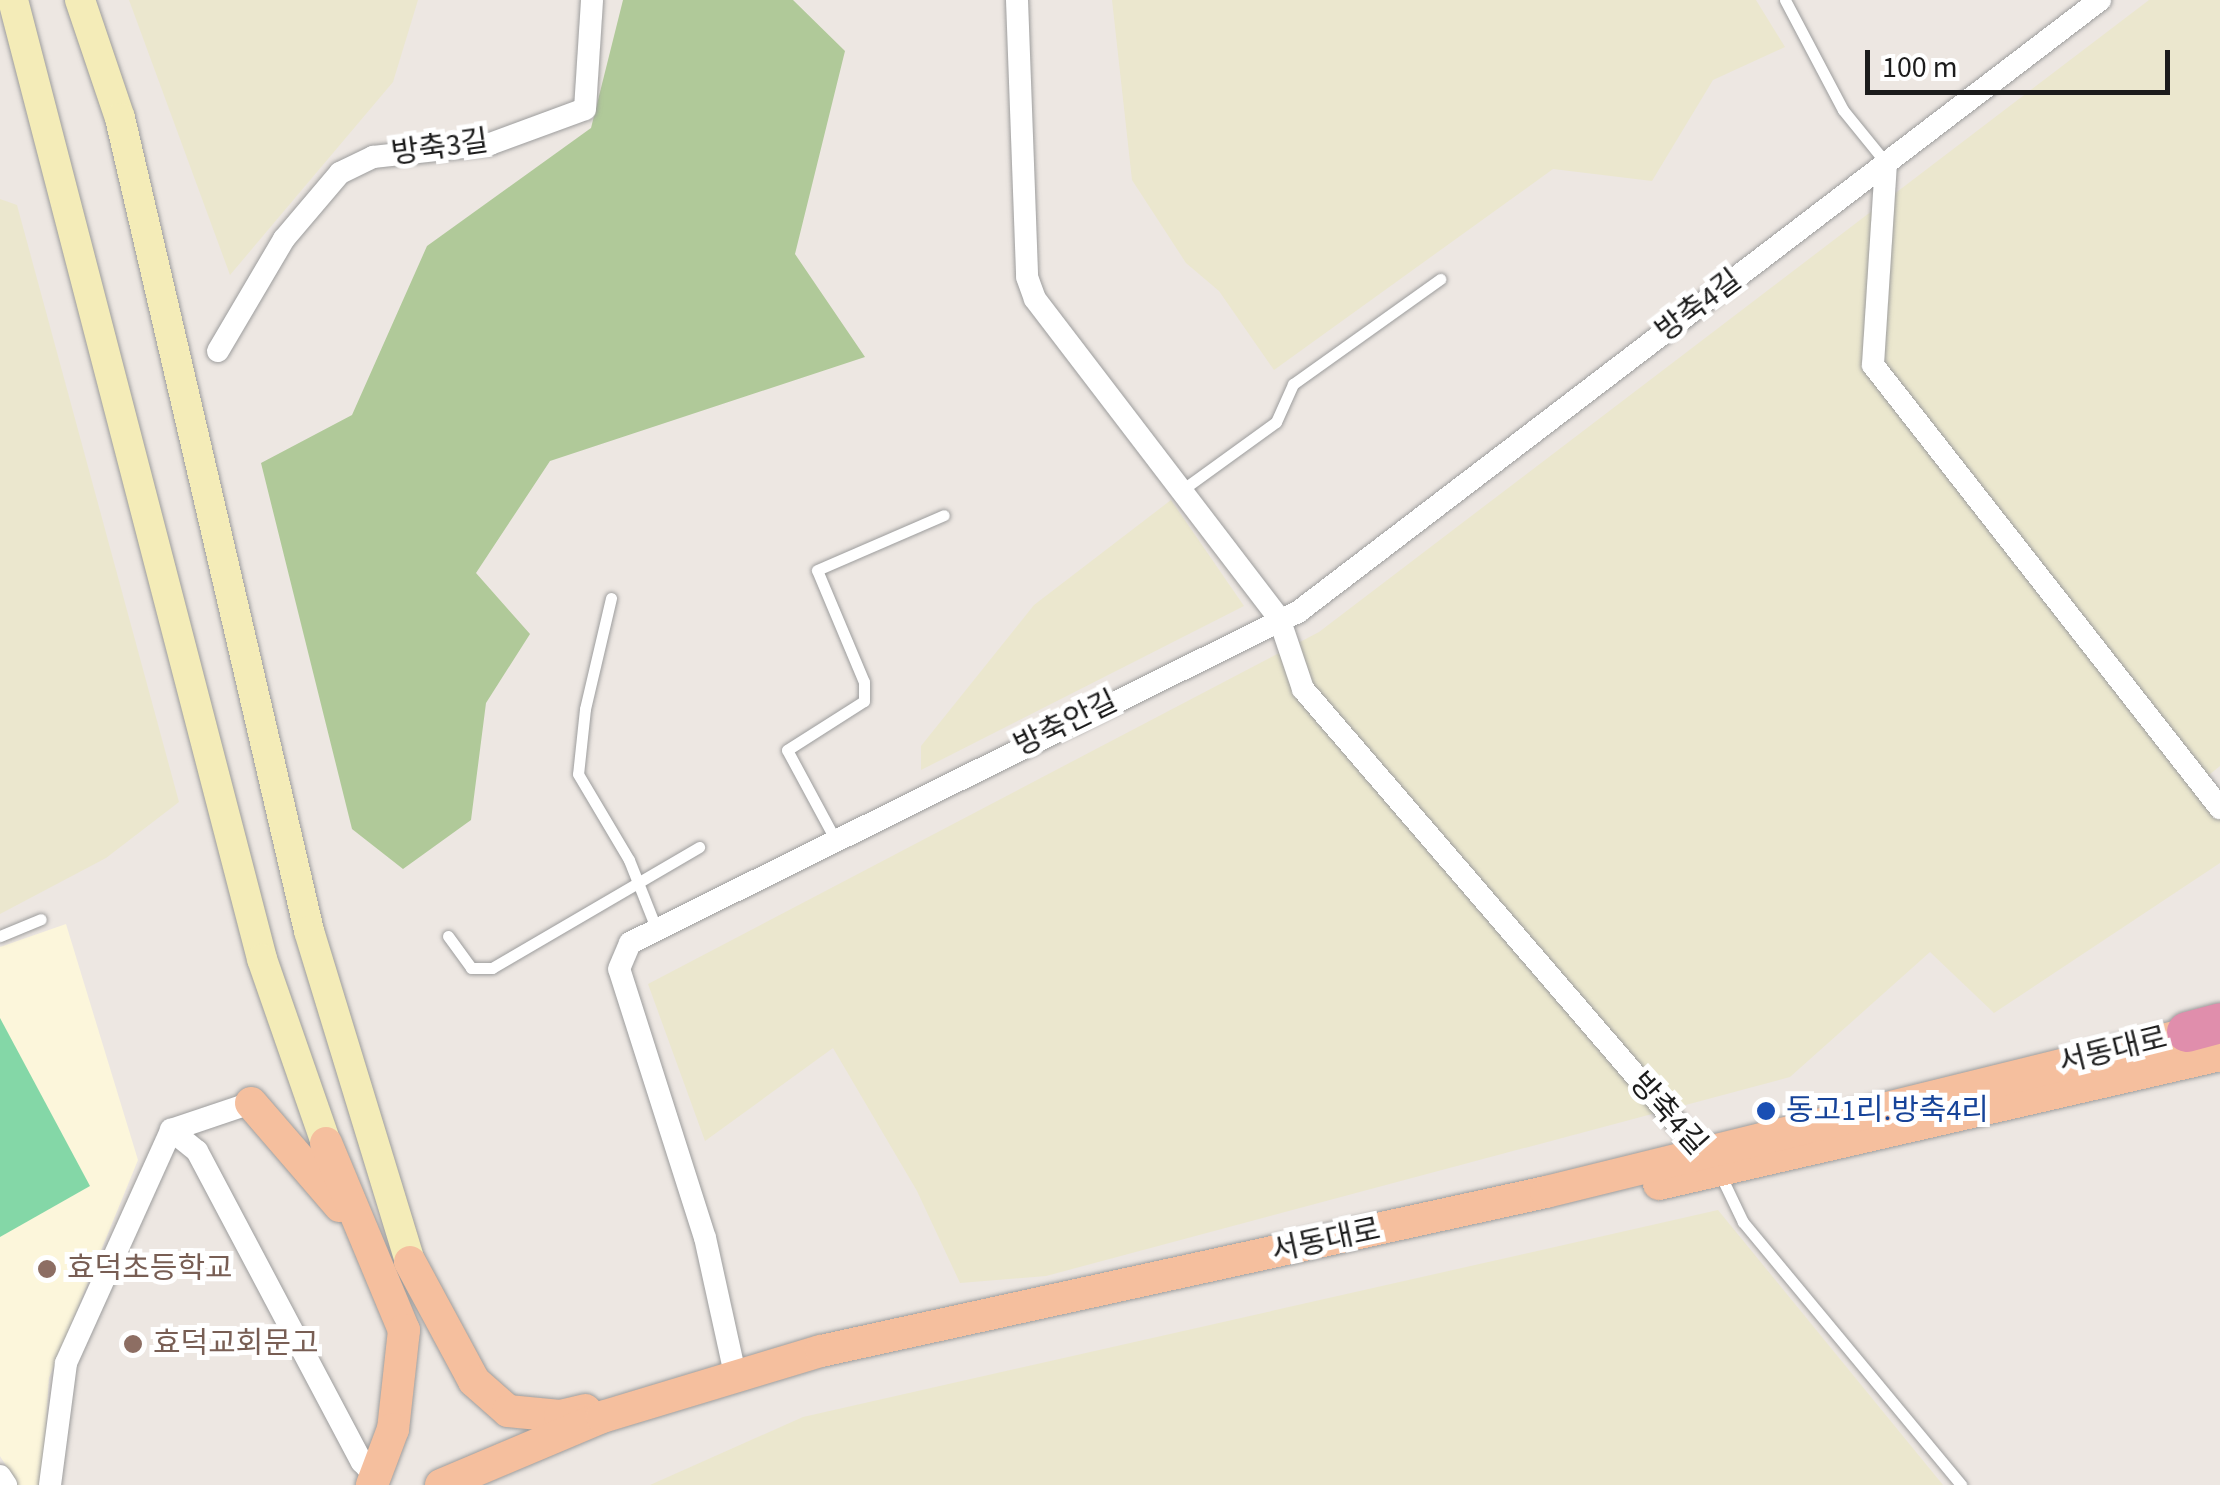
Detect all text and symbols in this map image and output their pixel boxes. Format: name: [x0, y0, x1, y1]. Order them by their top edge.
scale bar: [1870, 30, 2175, 92]
text: 100 m: [1882, 46, 1958, 89]
street label: 방축3길: [389, 123, 491, 173]
street label: 방축4길: [1649, 262, 1749, 350]
street label: 방축안길: [1008, 684, 1124, 764]
street label: 서동대로: [2055, 1020, 2171, 1082]
street label: 방축4길: [1622, 1066, 1714, 1162]
place label: 동고1리.방축4리: [1786, 1093, 1989, 1129]
marker: 동고1리.방축4리: [1755, 1100, 1777, 1122]
street label: 서동대로: [1268, 1212, 1384, 1270]
place label: 효덕초등학교: [67, 1251, 233, 1287]
marker: 효덕초등학교: [36, 1258, 58, 1280]
place label: 효덕교회문고: [153, 1326, 319, 1362]
marker: 효덕교회문고: [122, 1333, 144, 1355]

